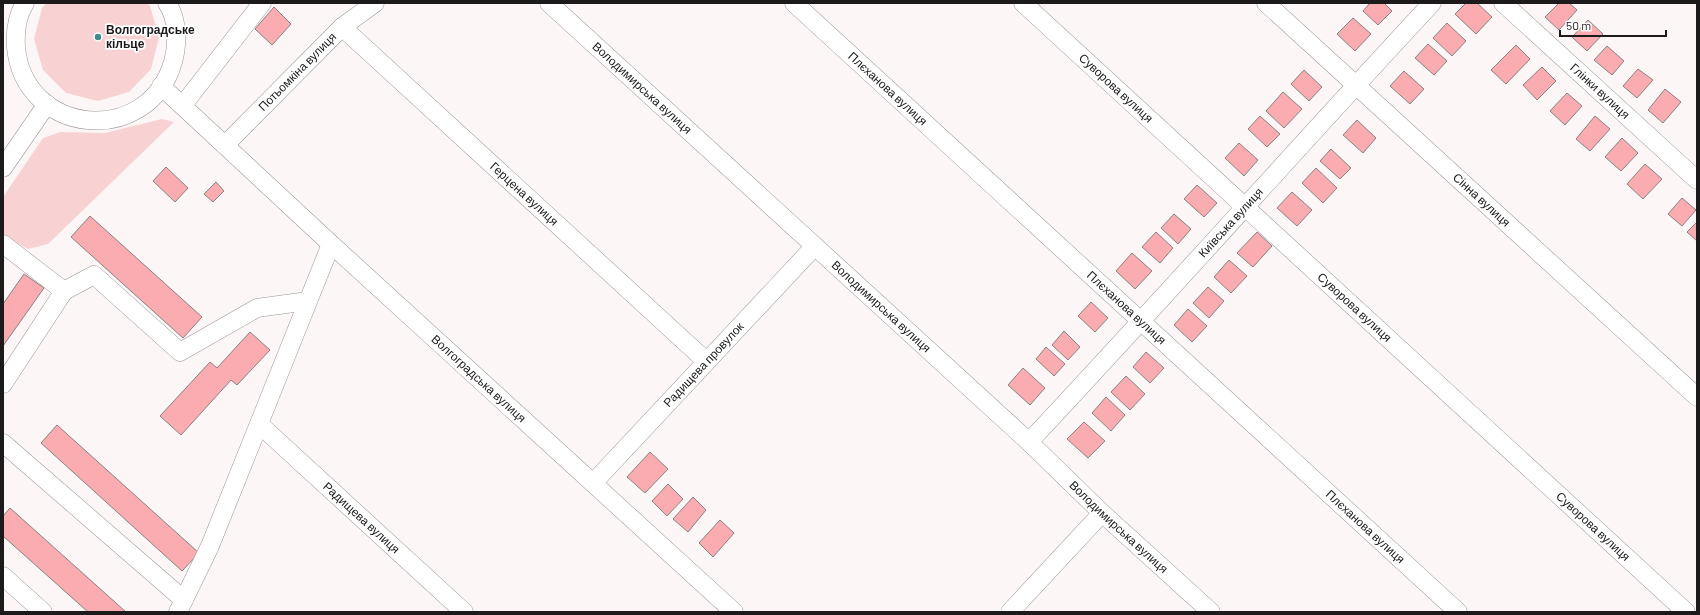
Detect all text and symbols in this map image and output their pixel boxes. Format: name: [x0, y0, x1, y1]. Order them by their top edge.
scale bar: [1560, 12, 1666, 38]
text: 50 m: [1566, 18, 1591, 32]
place label: Волгоградське кільце: [106, 22, 195, 51]
street label: Потьомкіна вулиця: [255, 29, 339, 113]
marker: Волгоградське кільце: [93, 32, 103, 42]
street label: Володимирська вулиця: [590, 39, 695, 136]
street label: Плєханова вулиця: [846, 48, 931, 128]
street label: Суворова вулиця: [1077, 50, 1156, 125]
street label: Глінки вулиця: [1568, 60, 1633, 121]
street label: Герцена вулиця: [488, 159, 562, 228]
street label: Сінна вулиця: [1451, 170, 1514, 229]
street label: Київська вулиця: [1195, 184, 1265, 260]
street label: Володимирська вулиця: [829, 257, 934, 355]
street label: Плєханова вулиця: [1085, 267, 1169, 347]
street label: Суворова вулиця: [1315, 269, 1395, 344]
street label: Радищева провулок: [660, 318, 746, 409]
street label: Волгоградська вулиця: [429, 331, 529, 425]
street label: Володимирська вулиця: [1067, 477, 1171, 575]
street label: Радищева вулиця: [321, 479, 403, 556]
street label: Плєханова вулиця: [1324, 486, 1408, 566]
street label: Суворова вулиця: [1554, 488, 1634, 563]

